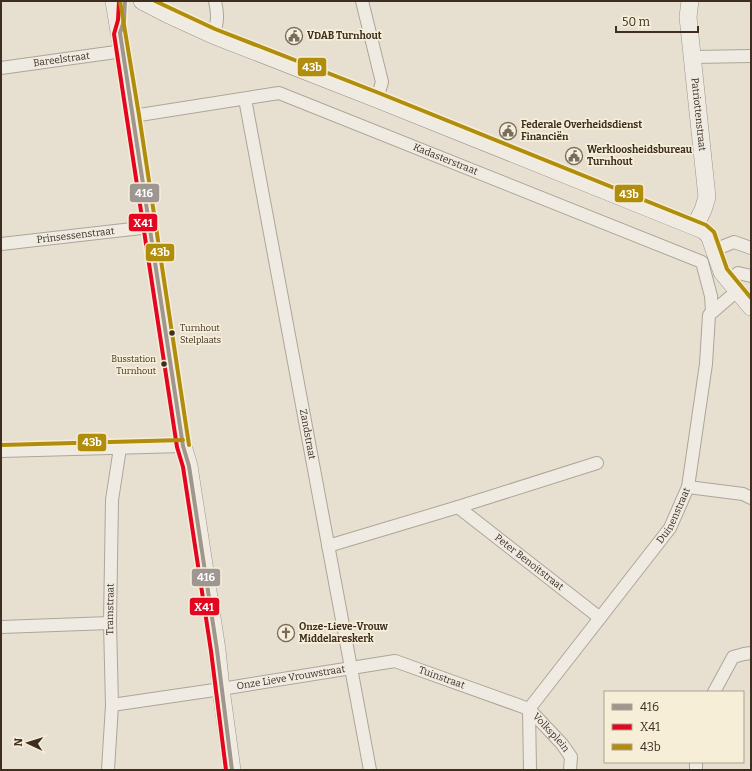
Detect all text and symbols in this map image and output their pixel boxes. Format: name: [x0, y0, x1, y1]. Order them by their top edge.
scale bar: [616, 8, 698, 34]
text: 50 m: [622, 15, 651, 29]
public building icon: VDAB Turnhout: [284, 26, 304, 46]
place label: VDAB Turnhout: [307, 30, 382, 42]
street label: Bareelstraat: [32, 50, 91, 69]
line badge: 43b: [297, 57, 327, 77]
text: 43b: [302, 61, 322, 74]
street label: Patriottenstraat: [688, 77, 708, 152]
place label: Federale Overheidsdienst Financiën: [521, 119, 642, 143]
public building icon: Federale Overheidsdienst Financiën: [498, 121, 518, 141]
street label: Kadasterstraat: [411, 141, 480, 178]
place label: Werkloosheidsbureau Turnhout: [587, 144, 693, 168]
public building icon: Werkloosheidsbureau Turnhout: [564, 146, 584, 166]
line badge: 416: [129, 183, 160, 203]
line badge: 43b: [614, 184, 644, 203]
text: 416: [135, 187, 153, 200]
text: 43b: [619, 188, 639, 201]
line badge: X41: [128, 213, 158, 232]
text: X41: [133, 217, 153, 230]
street label: Prinsessenstraat: [36, 225, 115, 246]
line badge: 43b: [145, 243, 175, 262]
text: 43b: [150, 246, 170, 259]
place label: Turnhout Stelplaats: [180, 323, 221, 345]
marker: Turnhout Stelplaats: [167, 328, 177, 338]
place label: Busstation Turnhout: [111, 354, 157, 376]
marker: Busstation Turnhout: [159, 359, 169, 369]
street label: Zandstraat: [297, 408, 318, 461]
line badge: 43b: [77, 433, 107, 452]
text: 43b: [82, 436, 102, 449]
street label: Duinenstraat: [654, 486, 693, 546]
street label: Peter Benoitstraat: [492, 532, 566, 593]
line badge: 416: [191, 568, 221, 587]
text: 416: [197, 571, 215, 584]
street label: Tramstraat: [104, 583, 117, 635]
line badge: X41: [189, 597, 220, 616]
text: X41: [194, 601, 214, 614]
place label: Onze-Lieve-Vrouw Middelareskerk: [299, 621, 389, 645]
church icon: Onze-Lieve-Vrouw Middelareskerk: [276, 623, 296, 643]
street label: Onze Lieve Vrouwstraat: [236, 663, 346, 692]
street label: Tuinstraat: [417, 664, 467, 692]
legend: [604, 691, 744, 763]
text: 416: [640, 700, 659, 714]
street label: Volksplein: [530, 711, 572, 755]
text: X41: [640, 720, 660, 734]
north arrow: [8, 723, 48, 763]
text: N: [12, 737, 25, 747]
text: 43b: [640, 740, 661, 754]

